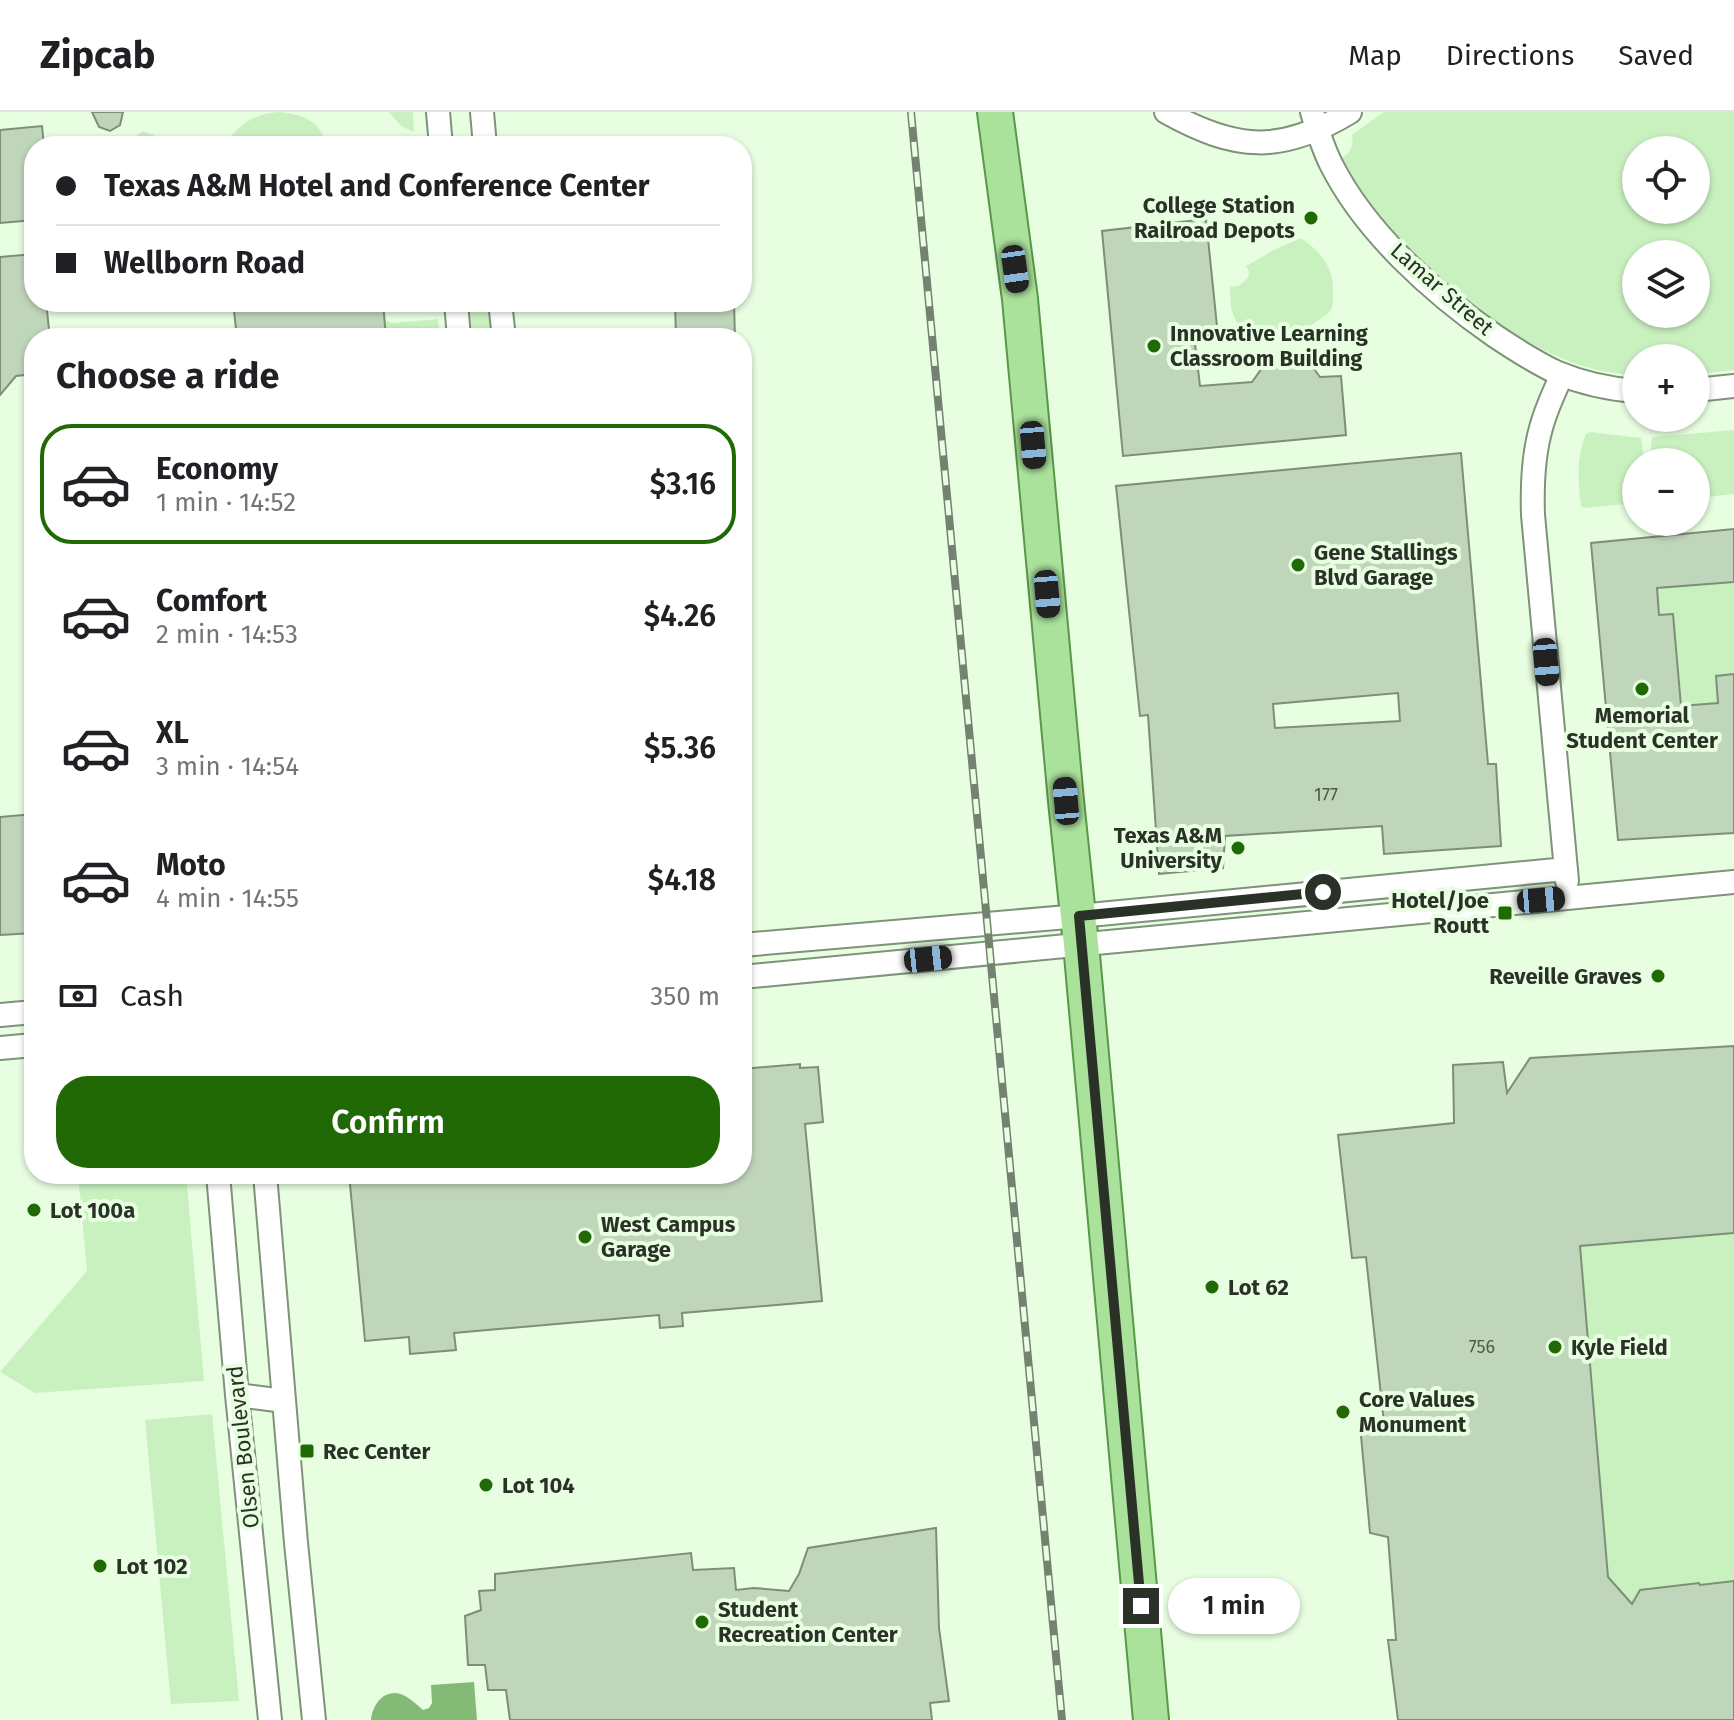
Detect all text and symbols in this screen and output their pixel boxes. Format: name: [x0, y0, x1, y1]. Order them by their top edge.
text: Zipcab: [40, 32, 155, 78]
text: Map: [1348, 39, 1402, 72]
text: Directions: [1446, 39, 1574, 72]
text: Saved: [1618, 39, 1694, 72]
map controls: [1622, 136, 1710, 536]
button: locate: [1622, 136, 1710, 224]
text: Texas A&M Hotel and Conference Center: [104, 168, 650, 204]
place label: College Station Railroad Depots: [1134, 192, 1295, 244]
marker: College Station Railroad Depots: [1302, 209, 1320, 227]
street label: Lamar Street: [1385, 237, 1499, 341]
button: layers: [1622, 240, 1710, 328]
car: [1000, 244, 1030, 294]
text: Wellborn Road: [104, 245, 305, 281]
place label: Innovative Learning Classroom Building: [1170, 320, 1369, 372]
marker: Innovative Learning Classroom Building: [1145, 337, 1163, 355]
button: +: [1622, 344, 1710, 432]
text: Choose a ride: [56, 354, 279, 398]
car: [1019, 420, 1047, 470]
icon: car: [60, 448, 132, 520]
button: −: [1622, 448, 1710, 536]
text: Economy: [156, 451, 278, 487]
text: $3.16: [650, 466, 716, 502]
text: 1 min · 14:52: [156, 487, 296, 518]
place label: Gene Stallings Blvd Garage: [1314, 539, 1458, 591]
marker: Gene Stallings Blvd Garage: [1289, 556, 1307, 574]
car: [1033, 569, 1061, 619]
icon: car: [60, 580, 132, 652]
text: Comfort: [156, 583, 267, 619]
text: $4.26: [644, 598, 716, 634]
text: 2 min · 14:53: [156, 619, 298, 650]
car: [1532, 637, 1560, 687]
marker: Memorial Student Center: [1633, 680, 1651, 698]
place label: Memorial Student Center: [1566, 702, 1718, 754]
icon: car: [60, 712, 132, 784]
text: XL: [156, 715, 189, 751]
text: $5.36: [644, 730, 716, 766]
text: 3 min · 14:54: [156, 751, 299, 782]
car: [1052, 776, 1080, 826]
house number: 177: [1314, 784, 1338, 806]
place label: Texas A&M University: [1114, 822, 1223, 874]
marker: Texas A&M University: [1229, 839, 1247, 857]
icon: car: [60, 844, 132, 916]
text: Moto: [156, 847, 226, 883]
text: $4.18: [648, 862, 716, 898]
route start: [1305, 874, 1341, 910]
text: 4 min · 14:55: [156, 883, 299, 914]
car: [1516, 886, 1566, 914]
place label: Hotel/Joe Routt: [1391, 887, 1489, 939]
marker: Hotel/Joe Routt: [1496, 904, 1514, 922]
car: [903, 945, 953, 973]
place label: Reveille Graves: [1489, 963, 1642, 990]
marker: Reveille Graves: [1649, 967, 1667, 985]
icon: cash: [56, 974, 100, 1018]
text: Cash: [120, 978, 184, 1014]
text: 350 m: [650, 981, 720, 1012]
button: Confirm: [56, 1076, 720, 1168]
place label: Lot 100a: [50, 1197, 135, 1224]
marker: Lot 100a: [25, 1201, 43, 1219]
place label: West Campus Garage: [601, 1211, 736, 1263]
marker: West Campus Garage: [576, 1228, 594, 1246]
place label: Lot 62: [1228, 1274, 1289, 1301]
marker: Lot 62: [1203, 1278, 1221, 1296]
place label: Kyle Field: [1571, 1334, 1668, 1361]
house number: 756: [1469, 1336, 1495, 1358]
marker: Kyle Field: [1546, 1338, 1564, 1356]
street label: Olsen Boulevard: [221, 1364, 265, 1530]
place label: Core Values Monument: [1359, 1386, 1475, 1438]
marker: Core Values Monument: [1334, 1403, 1352, 1421]
place label: Rec Center: [323, 1438, 430, 1465]
marker: Rec Center: [298, 1442, 316, 1460]
place label: Lot 104: [502, 1472, 575, 1499]
marker: Lot 104: [477, 1476, 495, 1494]
place label: Lot 102: [116, 1553, 188, 1580]
marker: Lot 102: [91, 1557, 109, 1575]
callout: 1 min: [1169, 1578, 1301, 1634]
route end: [1123, 1588, 1159, 1624]
text: 1 min: [1203, 1590, 1265, 1621]
place label: Student Recreation Center: [718, 1596, 898, 1648]
marker: Student Recreation Center: [693, 1613, 711, 1631]

